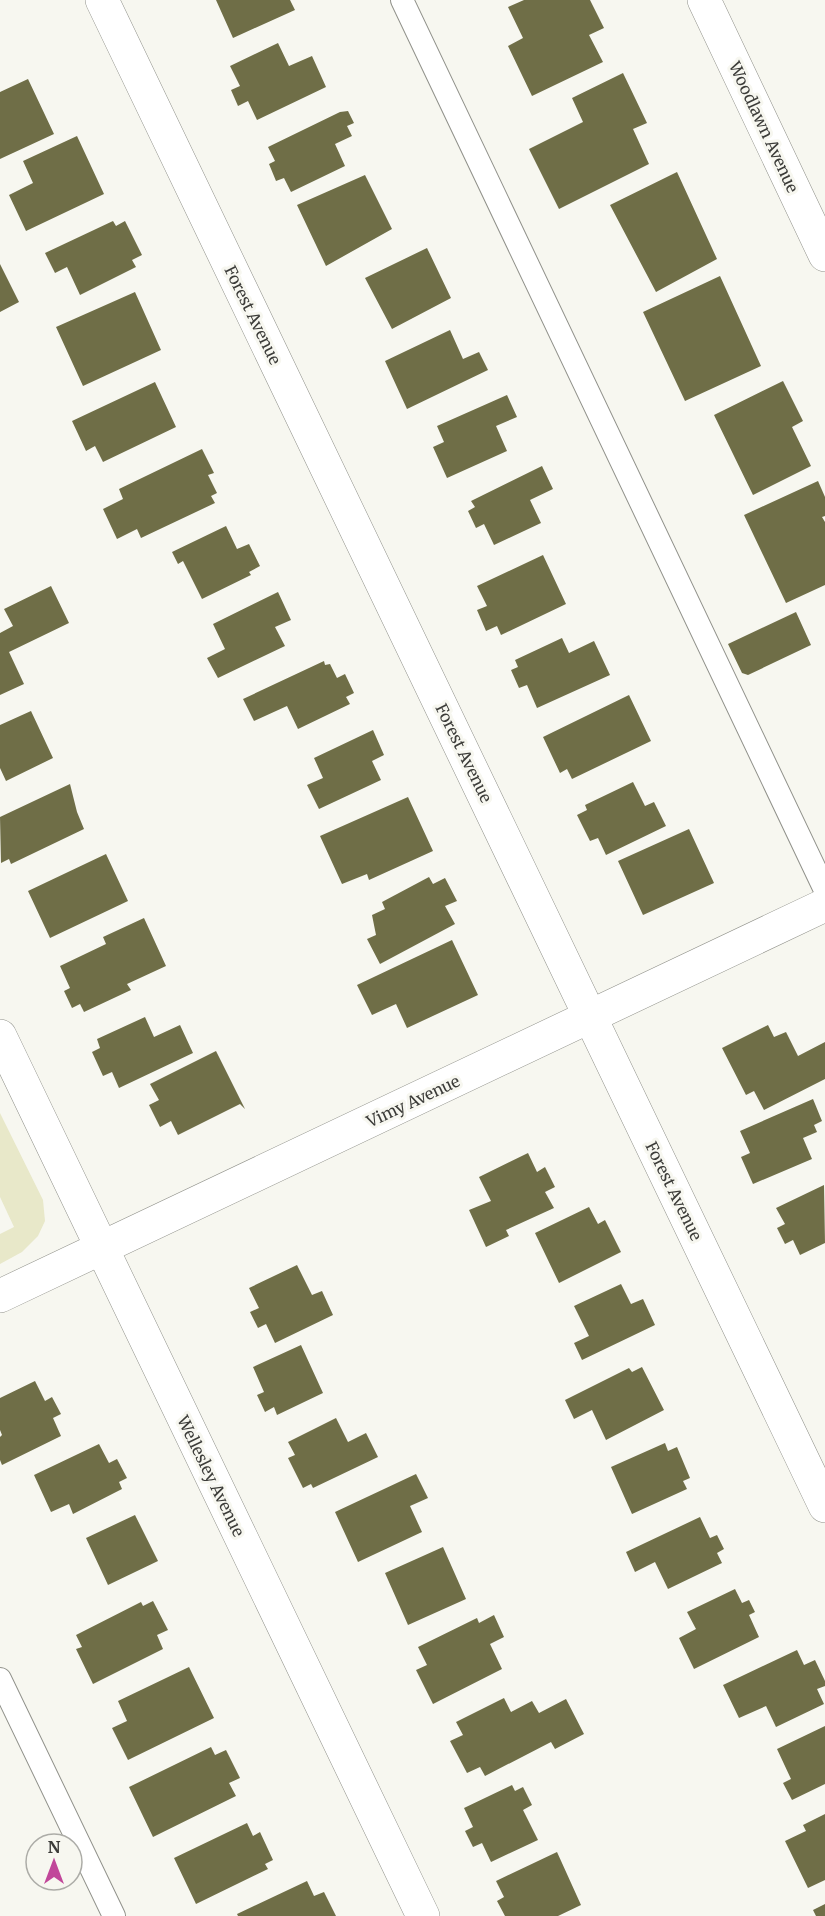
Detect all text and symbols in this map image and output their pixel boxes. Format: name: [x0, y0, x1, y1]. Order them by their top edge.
street label: Woodlawn Avenue: [724, 57, 803, 196]
street label: Forest Avenue: [220, 262, 286, 368]
street label: Forest Avenue: [431, 700, 497, 806]
street label: Vimy Avenue: [362, 1071, 463, 1132]
street label: Forest Avenue: [641, 1138, 707, 1244]
street label: Wellesley Avenue: [173, 1411, 249, 1540]
north arrow: [24, 1832, 84, 1892]
text: N: [48, 1837, 61, 1857]

